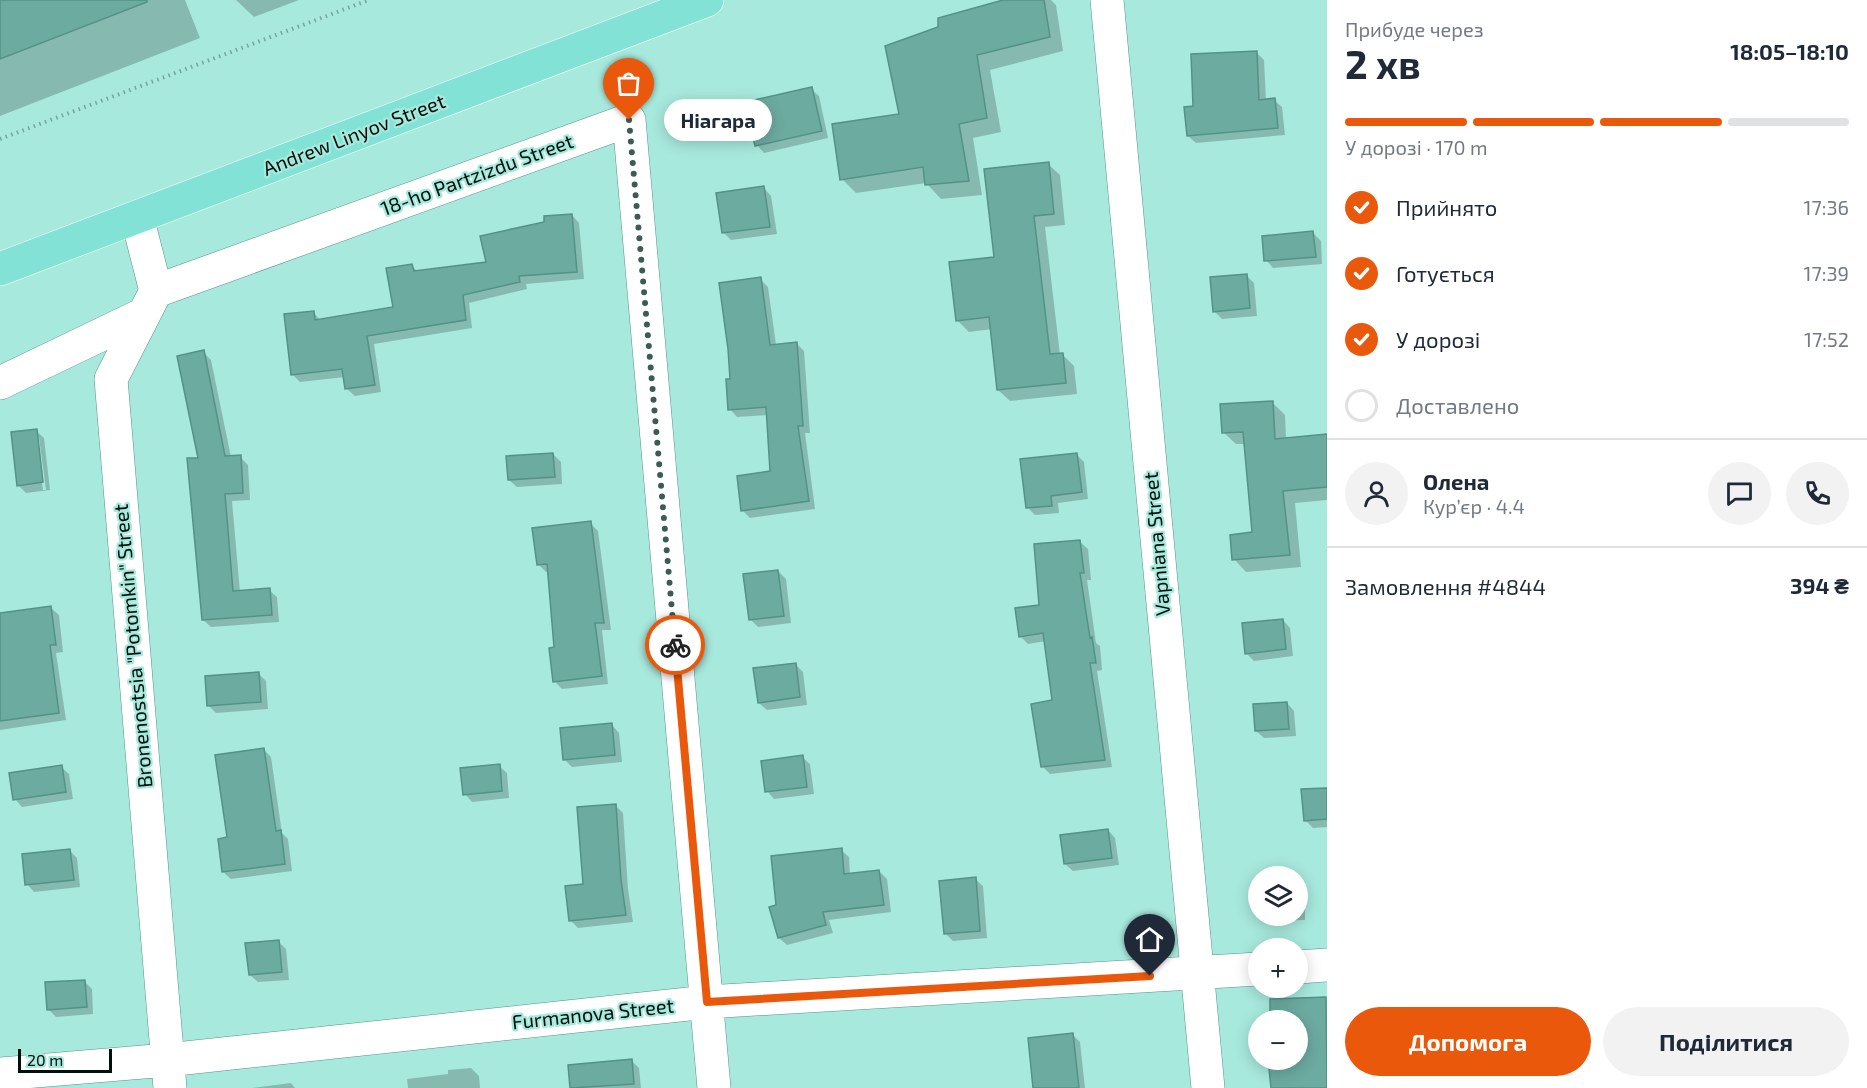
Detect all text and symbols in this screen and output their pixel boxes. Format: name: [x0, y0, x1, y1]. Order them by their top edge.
text: Прибуде через: [1345, 17, 1484, 41]
text: 18:05–18:10: [1730, 38, 1849, 64]
text: 2 хв: [1345, 40, 1421, 87]
pin: [603, 58, 654, 120]
icon: bag: [612, 67, 645, 100]
street label: Andrew Linyov Street: [259, 88, 449, 180]
callout: Ніагара: [665, 99, 773, 141]
text: Ніагара: [680, 108, 756, 132]
street label: 18-ho Partzizdu Street: [377, 128, 577, 220]
text: У дорозі · 170 m: [1345, 135, 1488, 159]
icon: check: [1345, 191, 1378, 224]
text: Прийнято: [1396, 194, 1497, 220]
text: 17:36: [1804, 195, 1849, 219]
icon: check: [1345, 257, 1378, 290]
text: Готується: [1396, 260, 1495, 286]
text: 17:39: [1804, 261, 1849, 285]
icon: check: [1345, 323, 1378, 356]
text: У дорозі: [1396, 326, 1480, 352]
text: 17:52: [1804, 327, 1849, 351]
text: Доставлено: [1396, 392, 1519, 418]
button: person: [1345, 462, 1408, 525]
button: chat: [1708, 462, 1771, 525]
button: phone: [1786, 462, 1849, 525]
text: Олена: [1423, 468, 1489, 494]
street label: Vapniana Street: [1138, 471, 1174, 617]
text: Кур’єр · 4.4: [1423, 494, 1525, 518]
street label: Bronenostsia "Potomkin" Street: [108, 503, 156, 789]
text: 394 ₴: [1790, 572, 1849, 598]
text: Замовлення #4844: [1345, 573, 1546, 599]
courier: [645, 615, 705, 675]
icon: bike: [659, 629, 692, 662]
map controls: [1248, 866, 1308, 1070]
button: layers: [1248, 866, 1308, 926]
pin: [1124, 914, 1175, 976]
icon: home: [1133, 923, 1166, 956]
button: +: [1248, 938, 1308, 998]
street label: Furmanova Street: [511, 993, 675, 1033]
button: Допомога: [1345, 1007, 1591, 1076]
button: Поділитися: [1603, 1007, 1849, 1076]
button: −: [1248, 1010, 1308, 1070]
scale bar: [18, 1046, 112, 1074]
text: 20 m: [27, 1050, 63, 1069]

